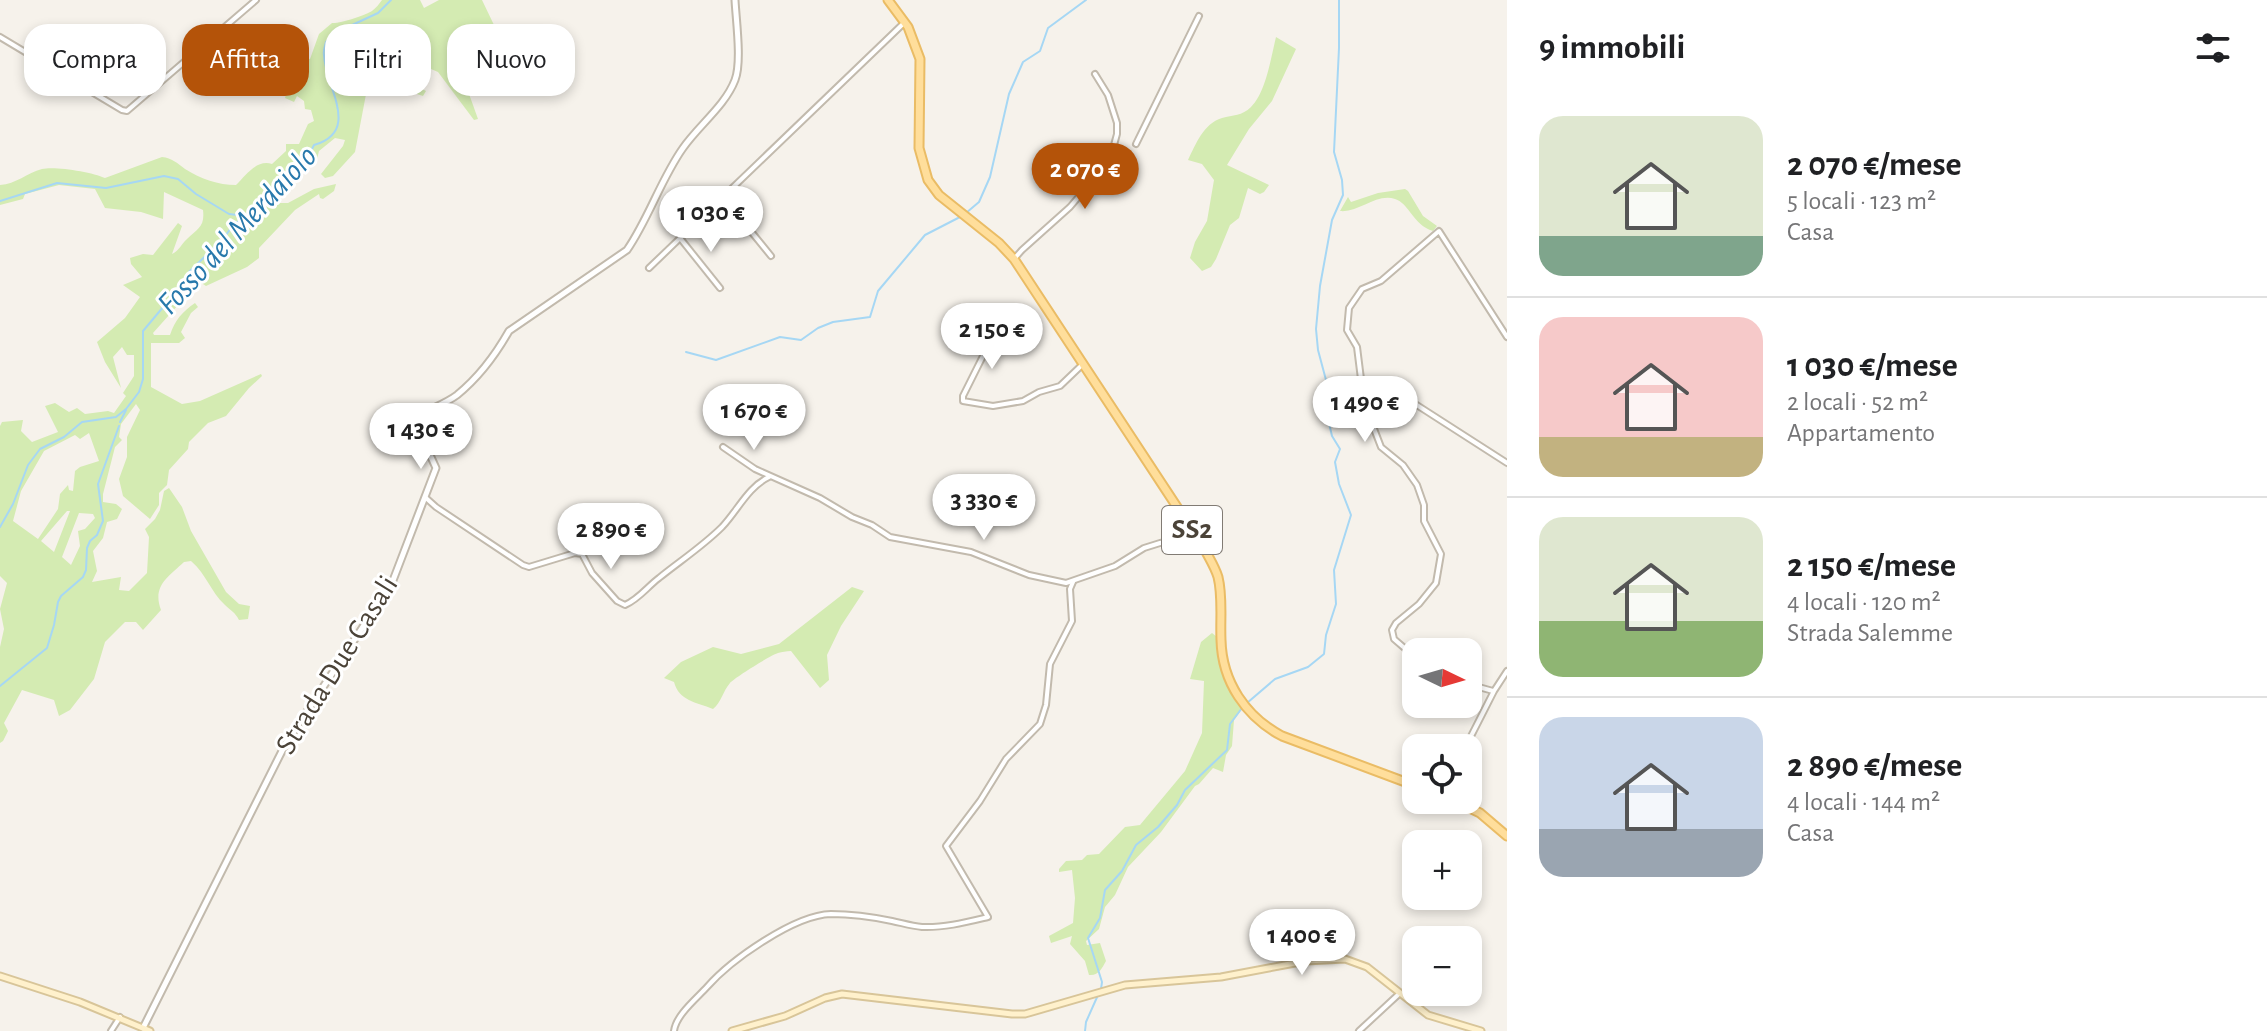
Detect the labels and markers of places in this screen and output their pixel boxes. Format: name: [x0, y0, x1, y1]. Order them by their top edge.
pin: 2 070 €: [1011, 143, 1159, 211]
pin: 1 030 €: [637, 186, 785, 254]
pin: 2 150 €: [918, 303, 1066, 371]
pin: 1 490 €: [1291, 376, 1439, 444]
pin: 1 670 €: [680, 384, 828, 452]
pin: 1 430 €: [347, 403, 495, 471]
pin: 3 330 €: [910, 474, 1058, 542]
pin: 2 890 €: [537, 503, 685, 571]
pin: 1 400 €: [1228, 909, 1376, 977]

